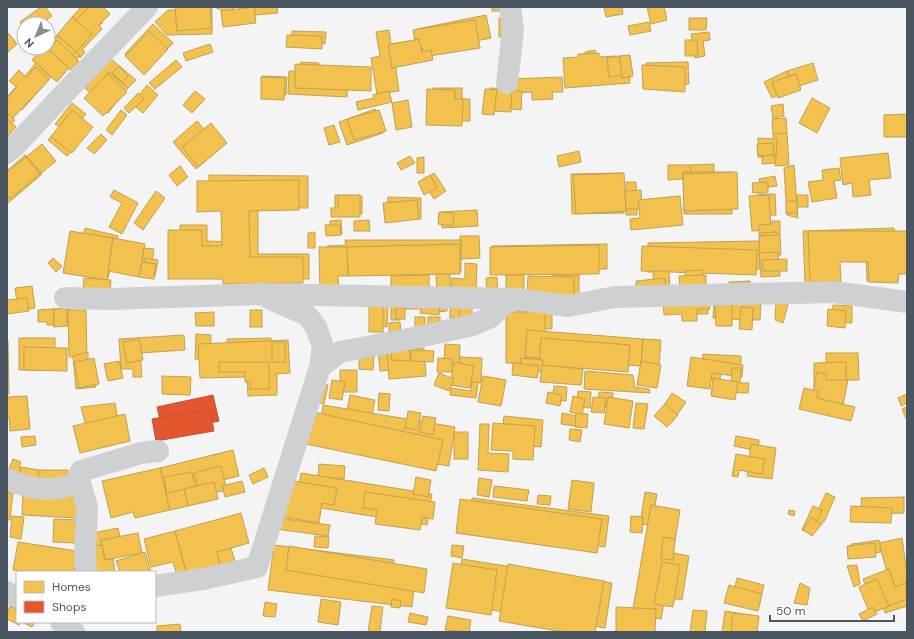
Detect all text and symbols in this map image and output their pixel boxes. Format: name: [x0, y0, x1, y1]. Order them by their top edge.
north arrow: [16, 16, 56, 56]
text: N: [21, 35, 37, 51]
legend: [16, 571, 156, 623]
text: Homes: [52, 579, 91, 595]
scale bar: [770, 597, 894, 623]
text: Shops: [52, 599, 87, 615]
text: 50 m: [776, 603, 805, 619]

